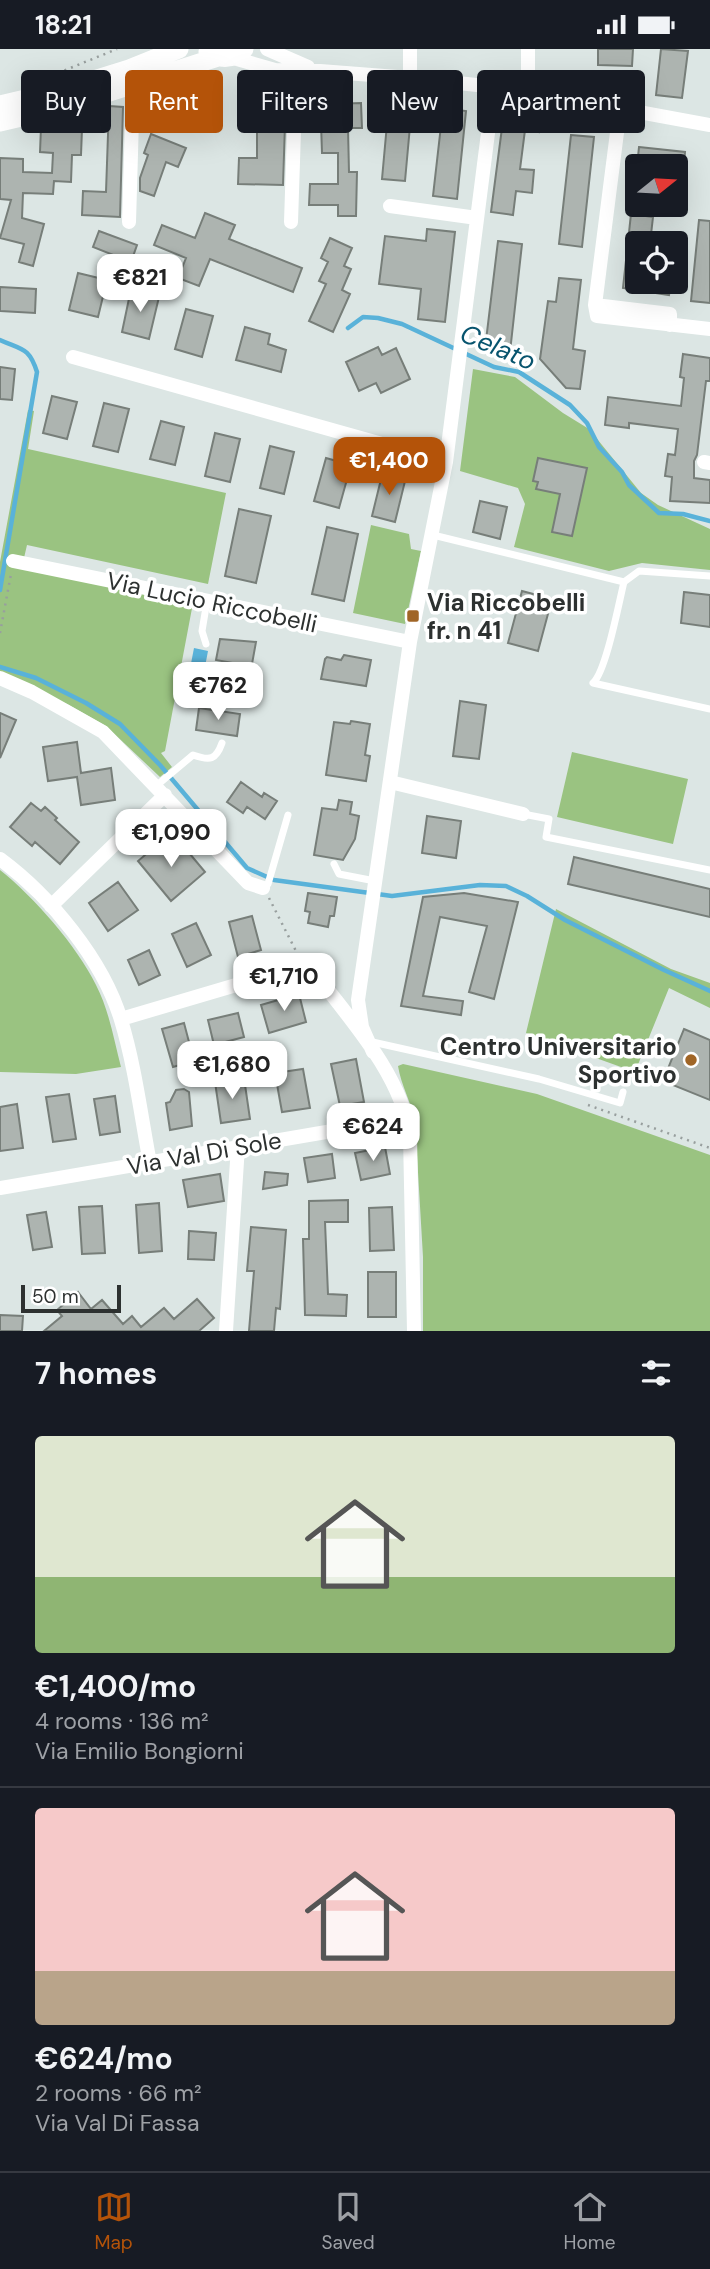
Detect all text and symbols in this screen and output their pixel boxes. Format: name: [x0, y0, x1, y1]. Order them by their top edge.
text: 18:21: [35, 8, 92, 42]
chip: Buy: [21, 70, 111, 133]
chip: Rent: [125, 70, 223, 133]
chip: Filters: [237, 70, 353, 133]
chip: New: [367, 70, 463, 133]
chip: Apartment: [477, 70, 645, 133]
north arrow: [625, 154, 688, 217]
map controls: [625, 154, 688, 294]
button: locate: [625, 231, 688, 294]
pin: €821: [99, 254, 181, 314]
text: €821: [113, 262, 167, 292]
water label: Celato: [455, 316, 541, 378]
pin: €1,400: [332, 437, 446, 497]
text: €1,400: [349, 445, 429, 475]
street label: Via Lucio Riccobelli: [104, 565, 320, 639]
place label: Via Riccobelli fr. n 41: [427, 587, 585, 646]
marker: Via Riccobelli fr. n 41: [405, 608, 421, 624]
pin: €762: [177, 663, 259, 722]
text: €762: [189, 670, 247, 700]
pin: €1,090: [114, 809, 228, 869]
text: €1,090: [131, 817, 211, 847]
pin: €1,710: [227, 953, 341, 1013]
text: €1,710: [249, 961, 319, 991]
place label: Centro Universitario Sportivo: [440, 1031, 677, 1090]
pin: €1,680: [175, 1041, 289, 1101]
text: €1,680: [193, 1049, 271, 1079]
marker: Centro Universitario Sportivo: [683, 1052, 699, 1068]
pin: €624: [332, 1103, 414, 1163]
text: €624: [343, 1111, 403, 1141]
street label: Via Val Di Sole: [124, 1124, 284, 1182]
scale bar: [21, 1282, 121, 1314]
text: 50 m: [32, 1284, 79, 1309]
text: 7 homes: [35, 1354, 157, 1393]
icon: filters: [637, 1354, 675, 1392]
icon: home: [292, 1481, 418, 1607]
text: €1,400/mo: [35, 1667, 196, 1706]
text: 4 rooms · 136 m²: [35, 1706, 209, 1736]
text: Via Emilio Bongiorni: [35, 1736, 244, 1766]
icon: home: [292, 1853, 418, 1979]
text: €624/mo: [35, 2039, 173, 2078]
text: 2 rooms · 66 m²: [35, 2078, 202, 2108]
text: Via Val Di Fassa: [35, 2108, 200, 2138]
tab: Map: [94, 2188, 133, 2255]
tab: Saved: [322, 2188, 375, 2255]
tab: Home: [564, 2188, 616, 2255]

